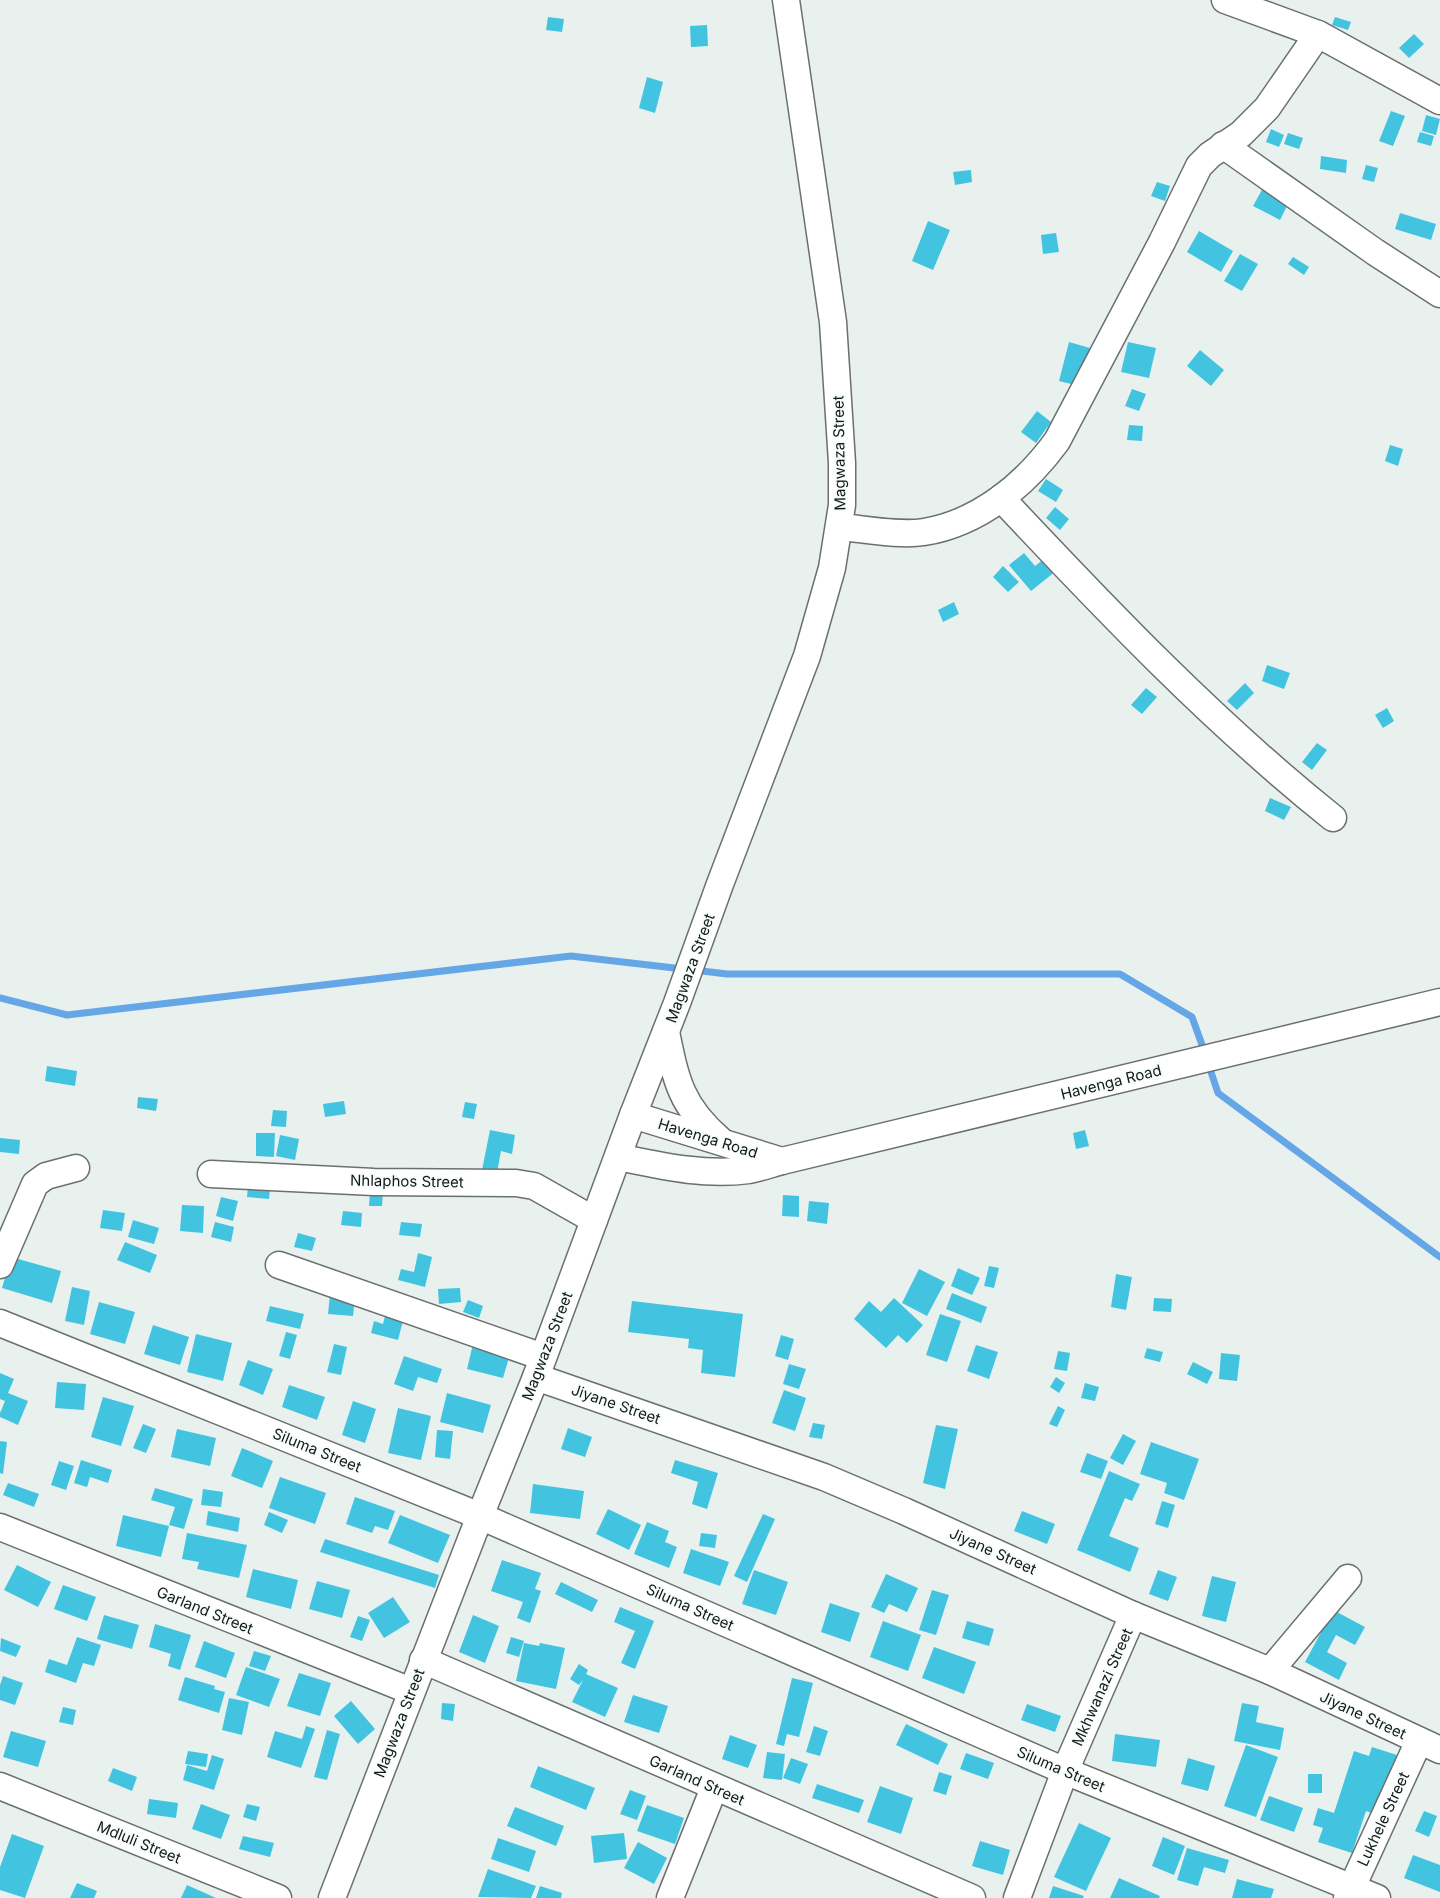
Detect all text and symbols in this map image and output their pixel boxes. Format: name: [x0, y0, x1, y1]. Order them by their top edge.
street label: Magwaza Street: [828, 395, 850, 511]
street label: Magwaza Street: [661, 911, 719, 1025]
street label: Havenga Road: [1059, 1060, 1163, 1104]
street label: Havenga Road: [656, 1114, 760, 1162]
street label: Nhlaphos Street: [350, 1171, 464, 1191]
street label: Magwaza Street: [518, 1289, 577, 1403]
street label: Jiyane Street: [569, 1380, 663, 1428]
street label: Siluma Street: [270, 1424, 364, 1476]
street label: Jiyane Street: [947, 1523, 1039, 1579]
street label: Siluma Street: [643, 1579, 737, 1635]
street label: Garland Street: [154, 1582, 256, 1638]
street label: Mkhwanazi Street: [1067, 1625, 1137, 1749]
street label: Magwaza Street: [370, 1666, 429, 1780]
street label: Jiyane Street: [1317, 1687, 1409, 1743]
street label: Siluma Street: [1014, 1742, 1108, 1796]
street label: Garland Street: [646, 1751, 748, 1809]
street label: Lukhele Street: [1353, 1769, 1413, 1869]
street label: Mdluli Street: [94, 1817, 184, 1868]

